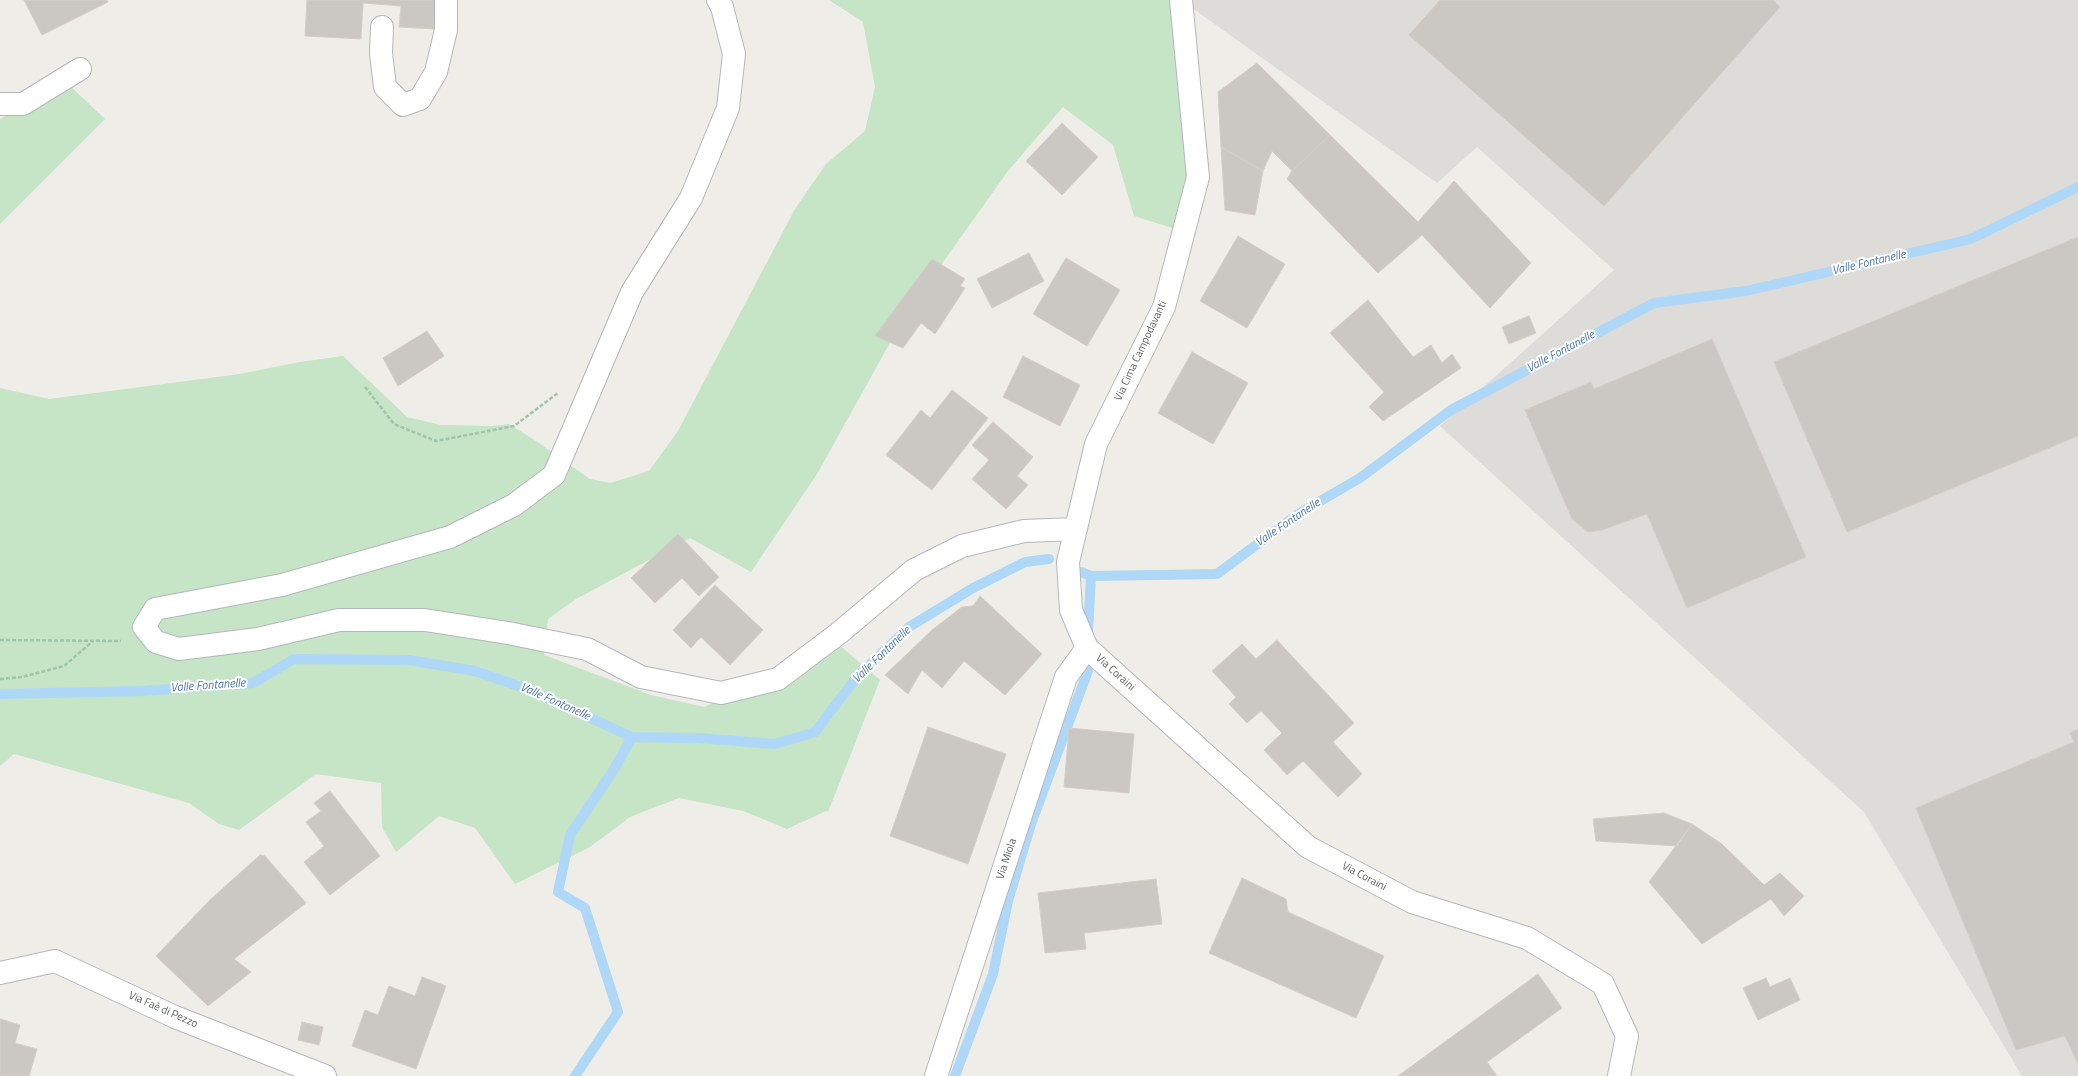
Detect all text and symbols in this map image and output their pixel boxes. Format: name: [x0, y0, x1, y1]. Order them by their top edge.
water label: Valle Fontanelle: [1831, 248, 1907, 278]
street label: Via Cima Campodavanti: [1112, 299, 1170, 403]
water label: Valle Fontanelle: [1524, 328, 1598, 376]
water label: Valle Fontanelle: [1253, 496, 1323, 550]
water label: Valle Fontanelle: [850, 624, 914, 686]
street label: Via Coraini: [1093, 652, 1137, 694]
water label: Valle Fontanelle: [170, 676, 246, 696]
water label: Valle Fontanelle: [518, 680, 592, 724]
street label: Via Miola: [994, 837, 1020, 881]
street label: Via Coraini: [1340, 860, 1388, 894]
street label: Via Faè di Pezzo: [126, 989, 200, 1031]

